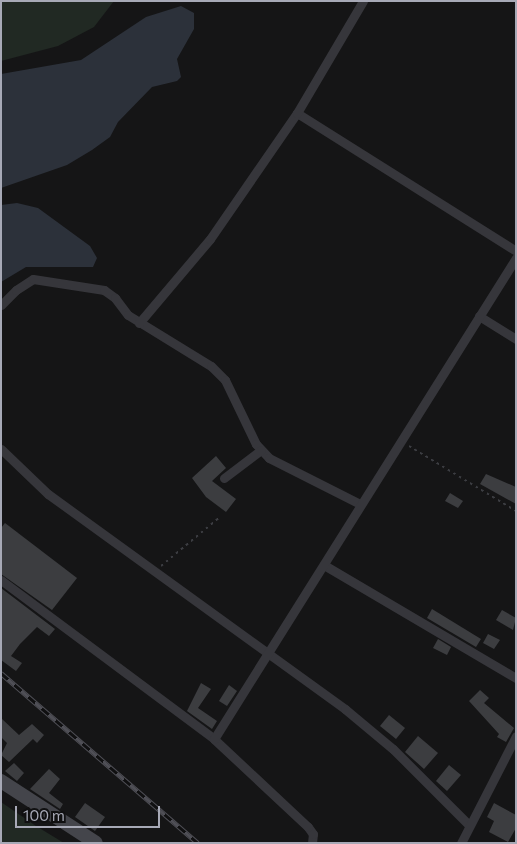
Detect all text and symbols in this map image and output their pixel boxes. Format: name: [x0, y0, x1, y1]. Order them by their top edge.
scale bar: [18, 796, 162, 828]
text: 100 m: [23, 806, 65, 824]

